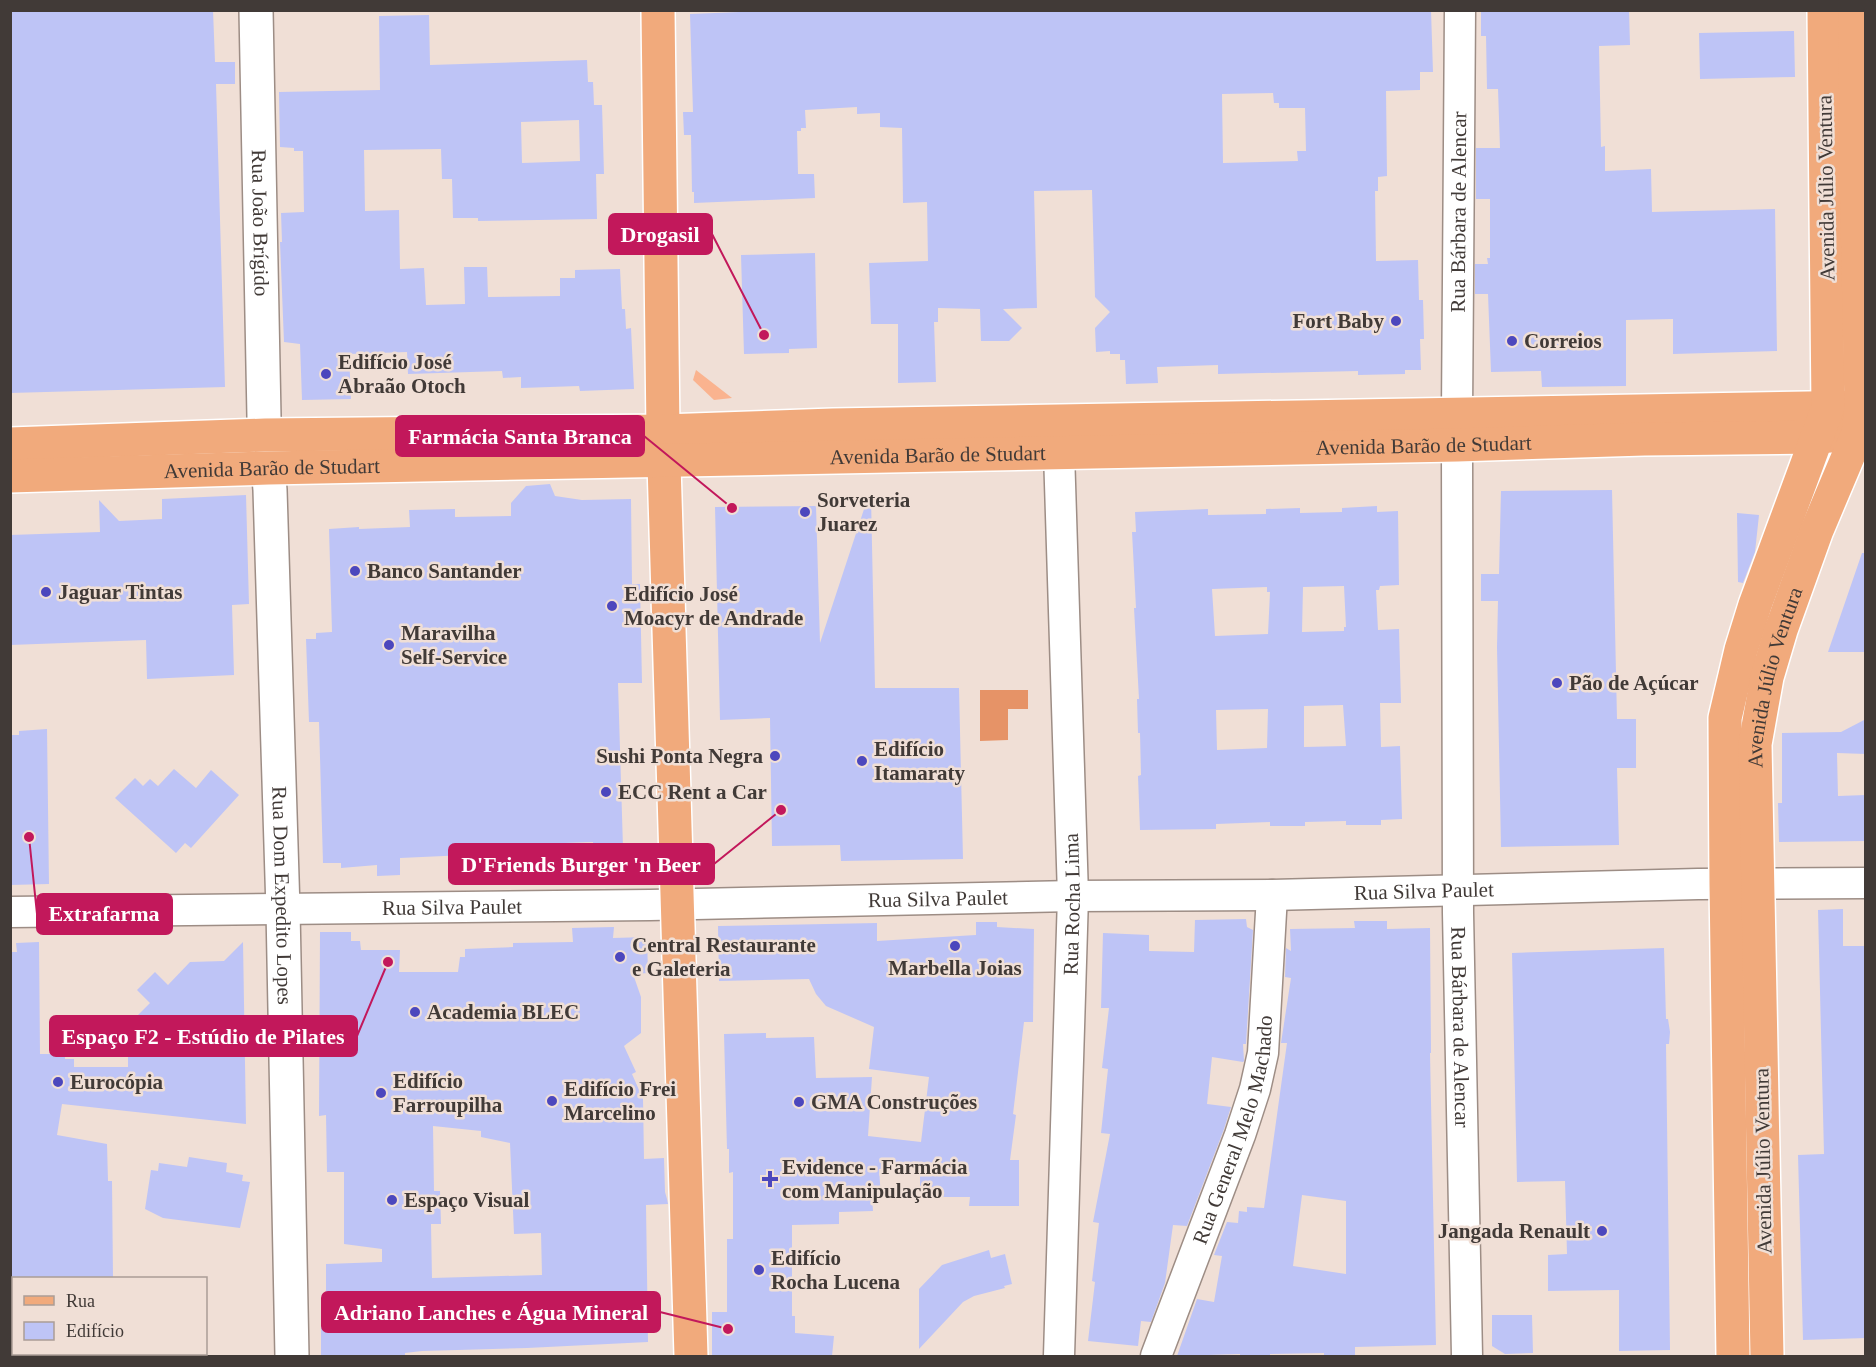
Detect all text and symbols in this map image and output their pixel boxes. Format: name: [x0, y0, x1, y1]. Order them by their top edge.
street label: Avenida Júlio Ventura: [1812, 94, 1840, 281]
street label: Rua Bárbara de Alencar: [1446, 111, 1471, 313]
street label: Rua João Brígido: [247, 149, 274, 297]
callout: Drogasil: [609, 214, 712, 254]
text: Drogasil: [620, 222, 700, 247]
place label: Fort Baby: [1292, 309, 1384, 333]
marker: Fort Baby: [1389, 314, 1403, 328]
place label: Correios: [1524, 329, 1602, 353]
marker: Correios: [1505, 334, 1519, 348]
place label: Edifício José Abraão Otoch: [338, 350, 466, 398]
marker: Edifício José Abraão Otoch: [319, 367, 333, 381]
callout: Farmácia Santa Branca: [396, 416, 644, 456]
text: Farmácia Santa Branca: [408, 424, 632, 449]
street label: Avenida Barão de Studart: [1315, 431, 1532, 460]
street label: Avenida Barão de Studart: [830, 441, 1046, 469]
street label: Avenida Barão de Studart: [164, 454, 380, 483]
place label: Sorveteria Juarez: [817, 488, 911, 536]
marker: Sorveteria Juarez: [798, 505, 812, 519]
place label: Banco Santander: [367, 559, 522, 583]
marker: Banco Santander: [348, 564, 362, 578]
place label: Jaguar Tintas: [58, 580, 182, 604]
place label: Edifício José Moacyr de Andrade: [624, 582, 803, 630]
street label: Avenida Júlio Ventura: [1743, 583, 1808, 768]
marker: Jaguar Tintas: [39, 585, 53, 599]
marker: Edifício José Moacyr de Andrade: [605, 599, 619, 613]
place label: Maravilha Self-Service: [401, 621, 507, 669]
marker: Maravilha Self-Service: [382, 638, 396, 652]
place label: Pão de Açúcar: [1569, 671, 1698, 695]
marker: Pão de Açúcar: [1550, 676, 1564, 690]
place label: Edifício Itamaraty: [874, 737, 965, 785]
place label: Sushi Ponta Negra: [596, 744, 763, 768]
marker: Sushi Ponta Negra: [768, 749, 782, 763]
marker: Edifício Itamaraty: [855, 754, 869, 768]
place label: ECC Rent a Car: [618, 780, 767, 804]
marker: ECC Rent a Car: [599, 785, 613, 799]
street label: Rua Dom Expedito Lopes: [267, 786, 297, 1005]
street label: Rua Rocha Lima: [1059, 832, 1085, 976]
callout: D'Friends Burger 'n Beer: [449, 844, 714, 884]
text: D'Friends Burger 'n Beer: [461, 852, 701, 877]
street label: Rua Silva Paulet: [1353, 877, 1494, 905]
street label: Rua Silva Paulet: [868, 885, 1008, 912]
callout: Extrafarma: [37, 894, 172, 934]
street label: Rua Silva Paulet: [382, 894, 522, 920]
text: Extrafarma: [48, 901, 160, 926]
street label: Rua Bárbara de Alencar: [1446, 926, 1474, 1128]
place label: Central Restaurante e Galeteria: [632, 933, 816, 981]
marker: Marbella Joias: [948, 939, 962, 953]
marker: Central Restaurante e Galeteria: [613, 950, 627, 964]
place label: Marbella Joias: [888, 956, 1022, 980]
place label: Academia BLEC: [427, 1000, 579, 1024]
marker: Academia BLEC: [408, 1005, 422, 1019]
street label: Rua General Melo Machado: [1188, 1015, 1277, 1247]
callout: Espaço F2 - Estúdio de Pilates: [50, 1016, 357, 1056]
text: Espaço F2 - Estúdio de Pilates: [62, 1024, 345, 1049]
street label: Avenida Júlio Ventura: [1749, 1067, 1777, 1254]
place label: Edifício Farroupilha: [393, 1069, 503, 1117]
place label: Eurocópia: [70, 1070, 163, 1094]
marker: Eurocópia: [51, 1075, 65, 1089]
place label: Edifício Frei Marcelino: [564, 1077, 676, 1125]
marker: Edifício Farroupilha: [374, 1086, 388, 1100]
place label: GMA Construções: [811, 1090, 977, 1114]
marker: Edifício Frei Marcelino: [545, 1094, 559, 1108]
marker: GMA Construções: [792, 1095, 806, 1109]
place label: Evidence - Farmácia com Manipulação: [782, 1155, 968, 1203]
marker: Evidence - Farmácia com Manipulação: [763, 1172, 777, 1186]
place label: Espaço Visual: [404, 1188, 530, 1212]
marker: Espaço Visual: [385, 1193, 399, 1207]
place label: Jangada Renault: [1438, 1219, 1590, 1243]
marker: Jangada Renault: [1595, 1224, 1609, 1238]
place label: Edifício Rocha Lucena: [771, 1246, 900, 1294]
marker: Edifício Rocha Lucena: [752, 1263, 766, 1277]
legend: [12, 1277, 207, 1355]
text: Rua: [66, 1291, 95, 1311]
callout: Adriano Lanches e Água Mineral: [322, 1292, 660, 1332]
text: Adriano Lanches e Água Mineral: [334, 1300, 648, 1325]
text: Edifício: [66, 1321, 124, 1341]

